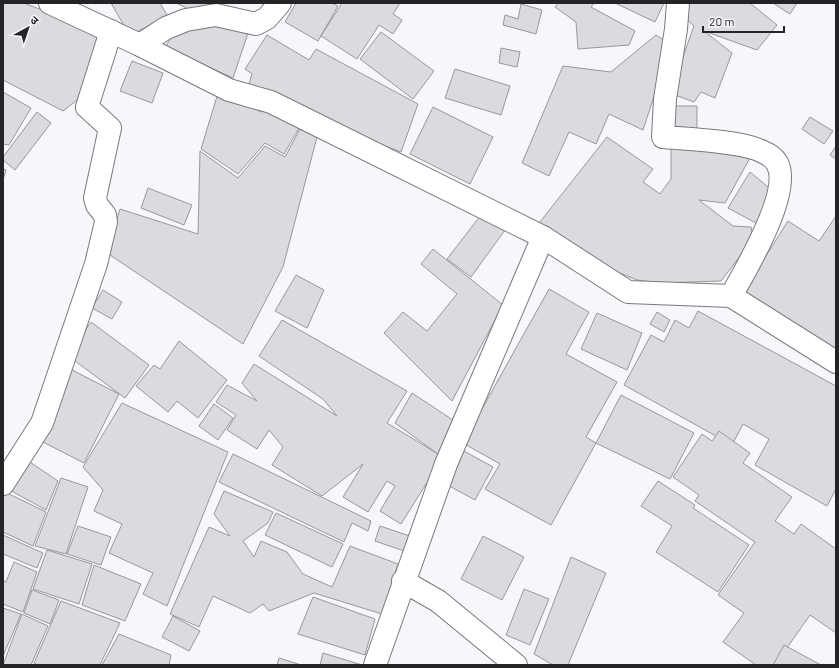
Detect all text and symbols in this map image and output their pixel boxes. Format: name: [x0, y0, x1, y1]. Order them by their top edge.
north arrow: [8, 8, 48, 48]
scale bar: [703, 8, 784, 34]
text: उ: [28, 13, 42, 27]
text: 20 m: [709, 14, 735, 28]

